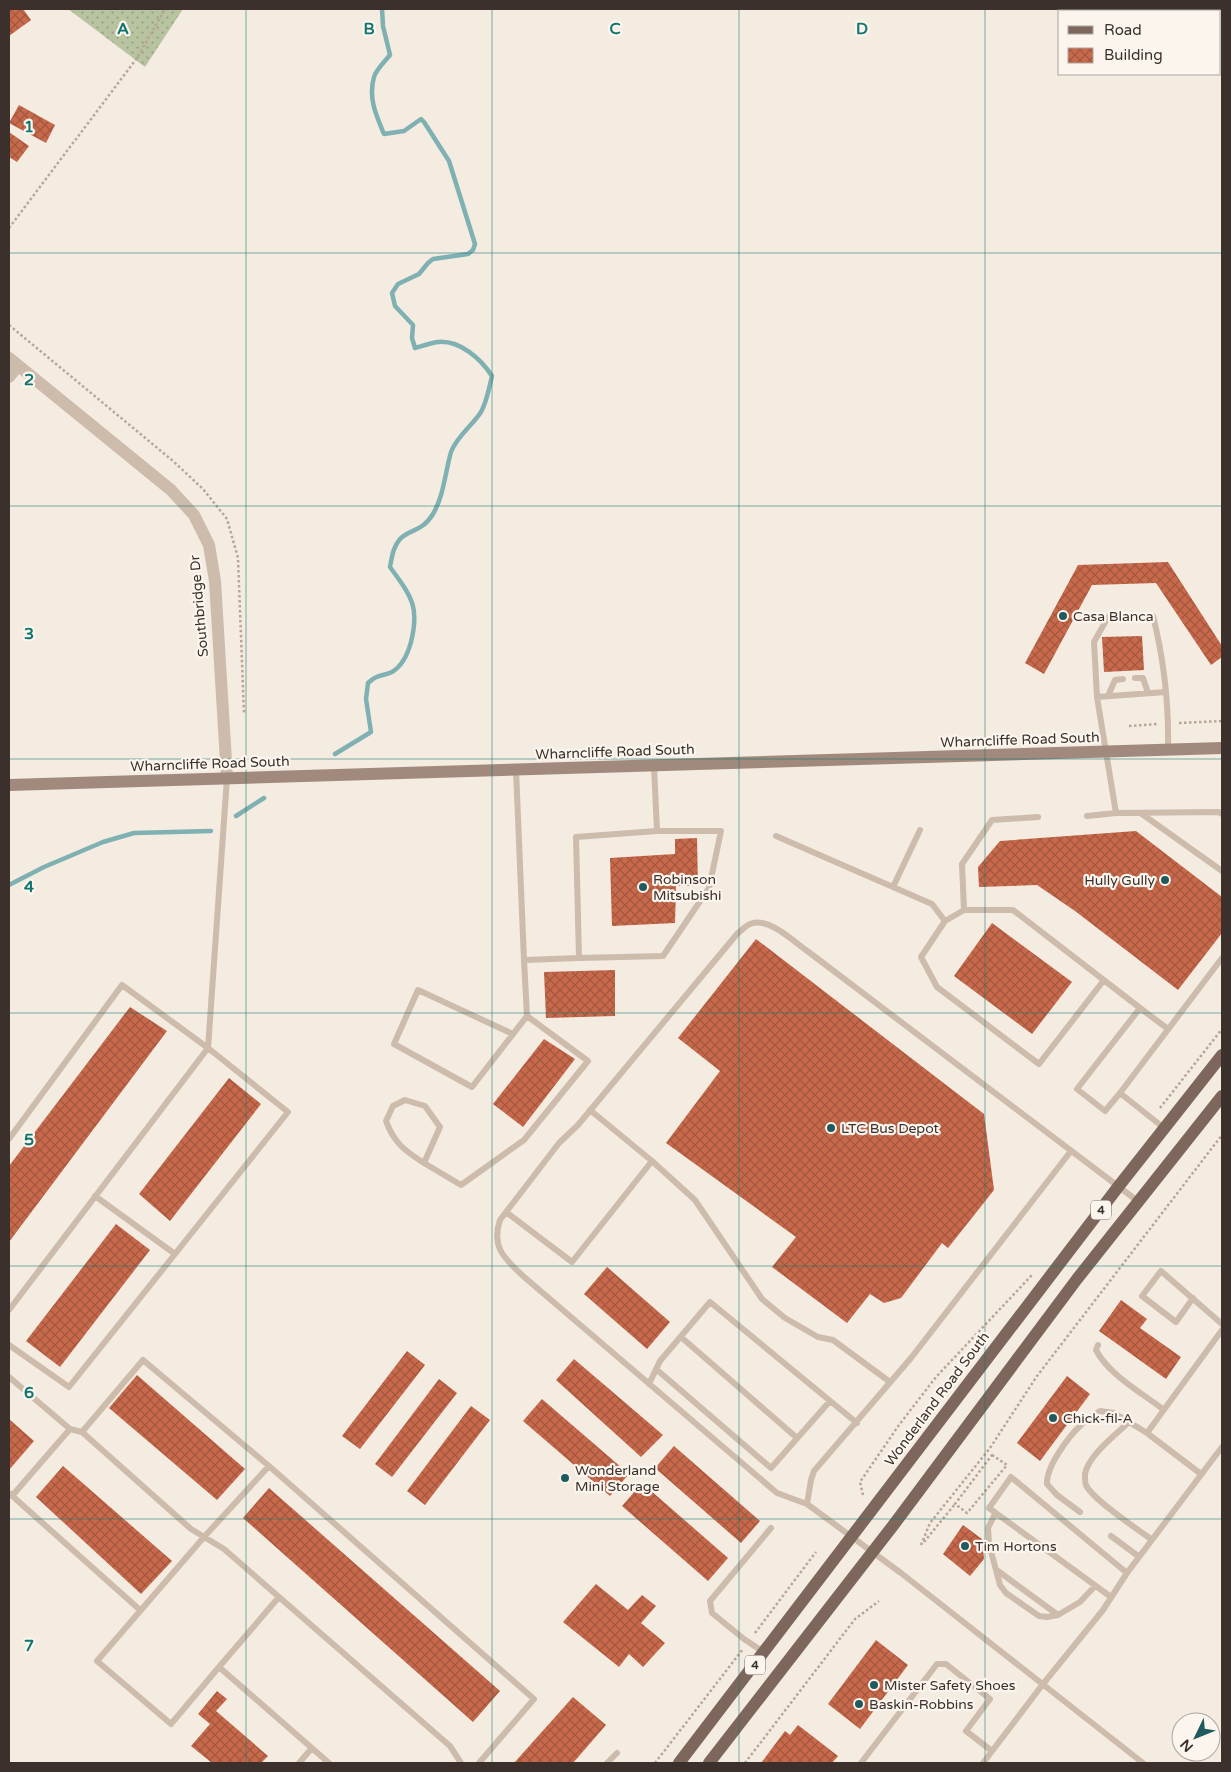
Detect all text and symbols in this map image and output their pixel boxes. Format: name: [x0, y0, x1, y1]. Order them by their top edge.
legend: [1058, 10, 1221, 75]
text: A: [117, 19, 129, 39]
text: B: [363, 19, 375, 39]
text: C: [609, 19, 621, 39]
text: D: [856, 19, 868, 39]
text: Road: [1104, 21, 1142, 39]
text: Building: [1104, 46, 1163, 64]
text: 1: [24, 117, 34, 137]
text: 2: [24, 370, 34, 390]
street label: Southbridge Dr: [186, 554, 212, 658]
place label: Casa Blanca: [1073, 608, 1154, 625]
marker: Casa Blanca: [1057, 610, 1069, 622]
text: 3: [24, 624, 34, 644]
street label: Wharncliffe Road South: [940, 729, 1100, 751]
street label: Wharncliffe Road South: [535, 741, 695, 763]
street label: Wharncliffe Road South: [130, 753, 290, 775]
place label: Robinson Mitsubishi: [653, 871, 722, 904]
place label: Hully Gully: [1084, 872, 1155, 889]
marker: Hully Gully: [1159, 874, 1171, 886]
text: 4: [24, 877, 34, 897]
marker: Robinson Mitsubishi: [637, 881, 649, 893]
place label: LTC Bus Depot: [841, 1120, 940, 1137]
marker: LTC Bus Depot: [825, 1122, 837, 1134]
text: 5: [24, 1130, 34, 1150]
road number: 4: [1091, 1200, 1111, 1220]
street label: Wonderland Road South: [881, 1329, 993, 1469]
text: 6: [24, 1383, 34, 1403]
place label: Chick-fil-A: [1063, 1410, 1133, 1427]
marker: Chick-fil-A: [1047, 1412, 1059, 1424]
place label: Wonderland Mini Storage: [575, 1462, 660, 1495]
marker: Wonderland Mini Storage: [559, 1472, 571, 1484]
place label: Tim Hortons: [975, 1538, 1057, 1555]
marker: Tim Hortons: [959, 1540, 971, 1552]
text: 7: [24, 1636, 34, 1656]
road number: 4: [745, 1656, 765, 1674]
place label: Mister Safety Shoes: [884, 1677, 1016, 1694]
marker: Mister Safety Shoes: [868, 1679, 880, 1691]
place label: Baskin-Robbins: [869, 1696, 974, 1713]
marker: Baskin-Robbins: [853, 1698, 865, 1710]
north arrow: [1171, 1712, 1221, 1762]
text: N: [1177, 1736, 1197, 1755]

